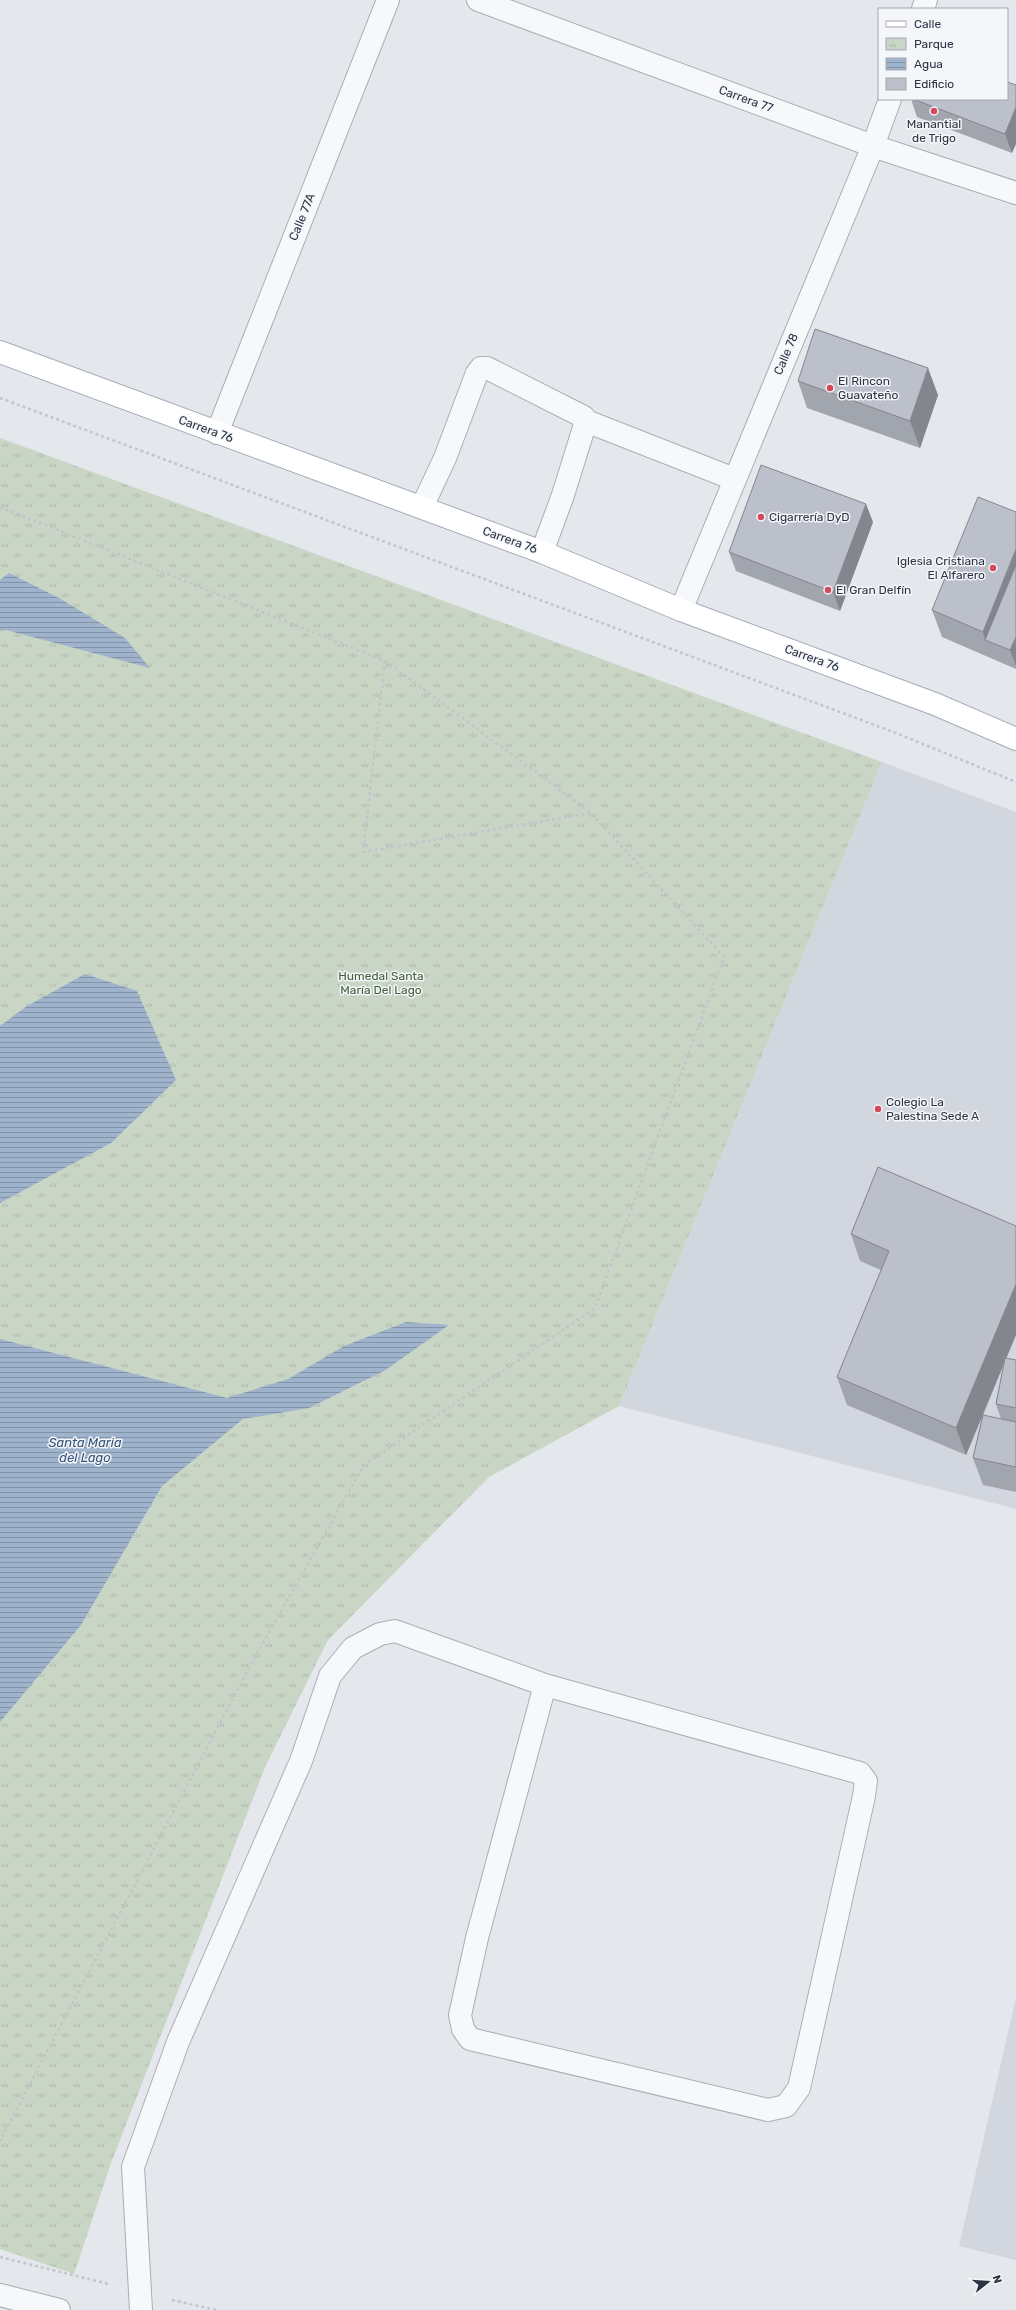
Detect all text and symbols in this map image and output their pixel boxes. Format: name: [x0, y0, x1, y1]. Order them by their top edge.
legend: [878, 8, 1008, 100]
text: Calle: [914, 17, 941, 31]
text: Parque: [914, 37, 954, 51]
text: Agua: [914, 57, 943, 71]
text: Edificio: [914, 77, 954, 91]
street label: Carrera 77: [717, 83, 775, 115]
marker: Manantial de Trigo: [929, 106, 939, 116]
place label: Manantial de Trigo: [907, 117, 961, 145]
street label: Calle 77A: [286, 191, 318, 243]
street label: Calle 78: [771, 331, 801, 377]
place label: El Rincon Guavateño: [838, 374, 899, 402]
marker: El Rincon Guavateño: [825, 383, 835, 393]
street label: Carrera 76: [177, 413, 235, 445]
place label: Cigarrería DyD: [769, 510, 850, 524]
marker: Cigarrería DyD: [756, 512, 766, 522]
street label: Carrera 76: [481, 524, 539, 556]
place label: Iglesia Cristiana El Alfarero: [897, 554, 985, 582]
marker: Iglesia Cristiana El Alfarero: [988, 563, 998, 573]
place label: El Gran Delfín: [836, 583, 911, 597]
marker: El Gran Delfín: [823, 585, 833, 595]
street label: Carrera 76: [783, 642, 841, 674]
park label: Humedal Santa María Del Lago: [338, 969, 424, 997]
place label: Colegio La Palestina Sede A: [886, 1095, 979, 1123]
marker: Colegio La Palestina Sede A: [873, 1104, 883, 1114]
water label: Santa Maria del Lago: [48, 1435, 122, 1466]
north arrow: [968, 2262, 1008, 2302]
text: N: [990, 2274, 1004, 2285]

